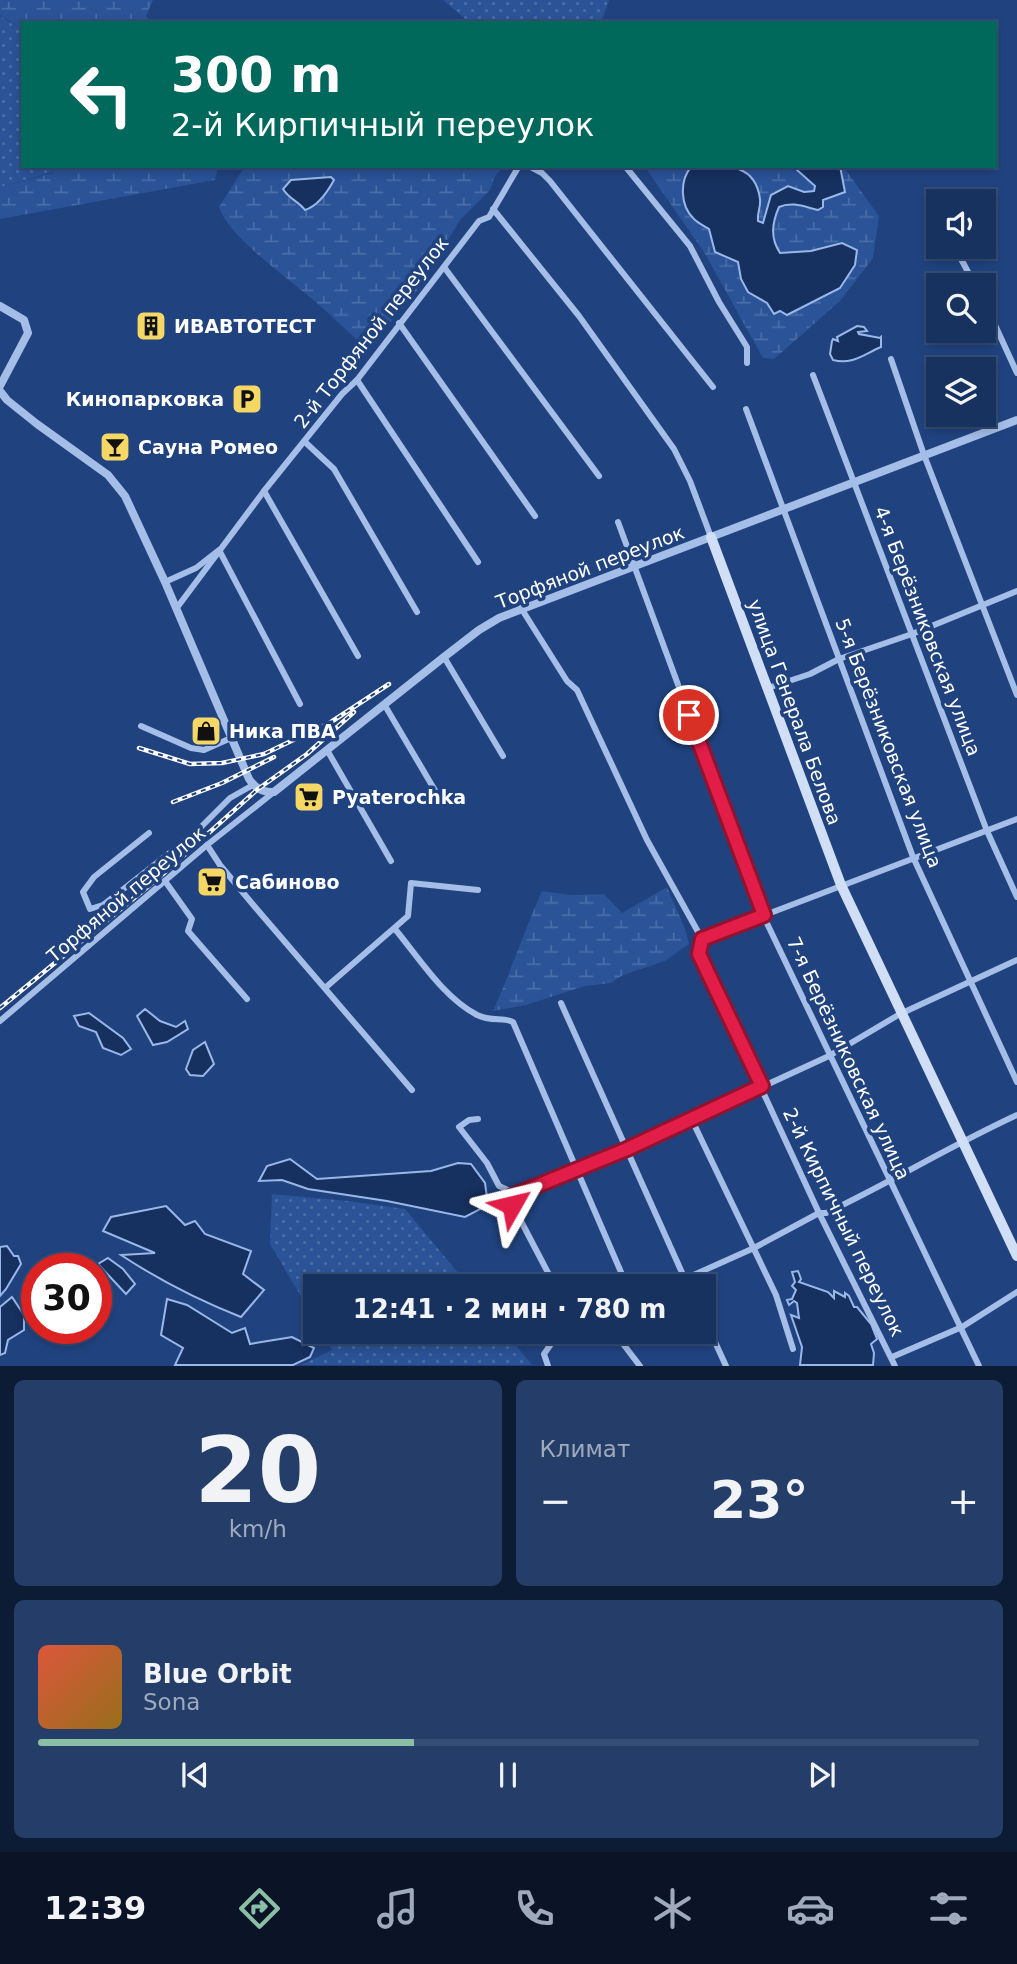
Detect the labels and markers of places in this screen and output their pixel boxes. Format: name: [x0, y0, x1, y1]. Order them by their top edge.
building icon: ИВАВТОТЕСТ: [134, 309, 168, 343]
place label: ИВАВТОТЕСТ: [174, 315, 316, 337]
parking icon: Кинопарковка: [230, 382, 264, 416]
place label: Кинопарковка: [66, 388, 224, 410]
bar icon: Сауна Ромео: [98, 430, 132, 464]
place label: Сауна Ромео: [138, 436, 278, 458]
pin: [659, 685, 719, 745]
shop icon: Ника ПВА: [189, 714, 223, 748]
place label: Ника ПВА: [229, 720, 336, 742]
supermarket icon: Pyaterochka: [292, 780, 326, 814]
place label: Pyaterochka: [332, 786, 466, 808]
supermarket icon: Сабиново: [195, 865, 229, 899]
place label: Сабиново: [235, 871, 340, 893]

